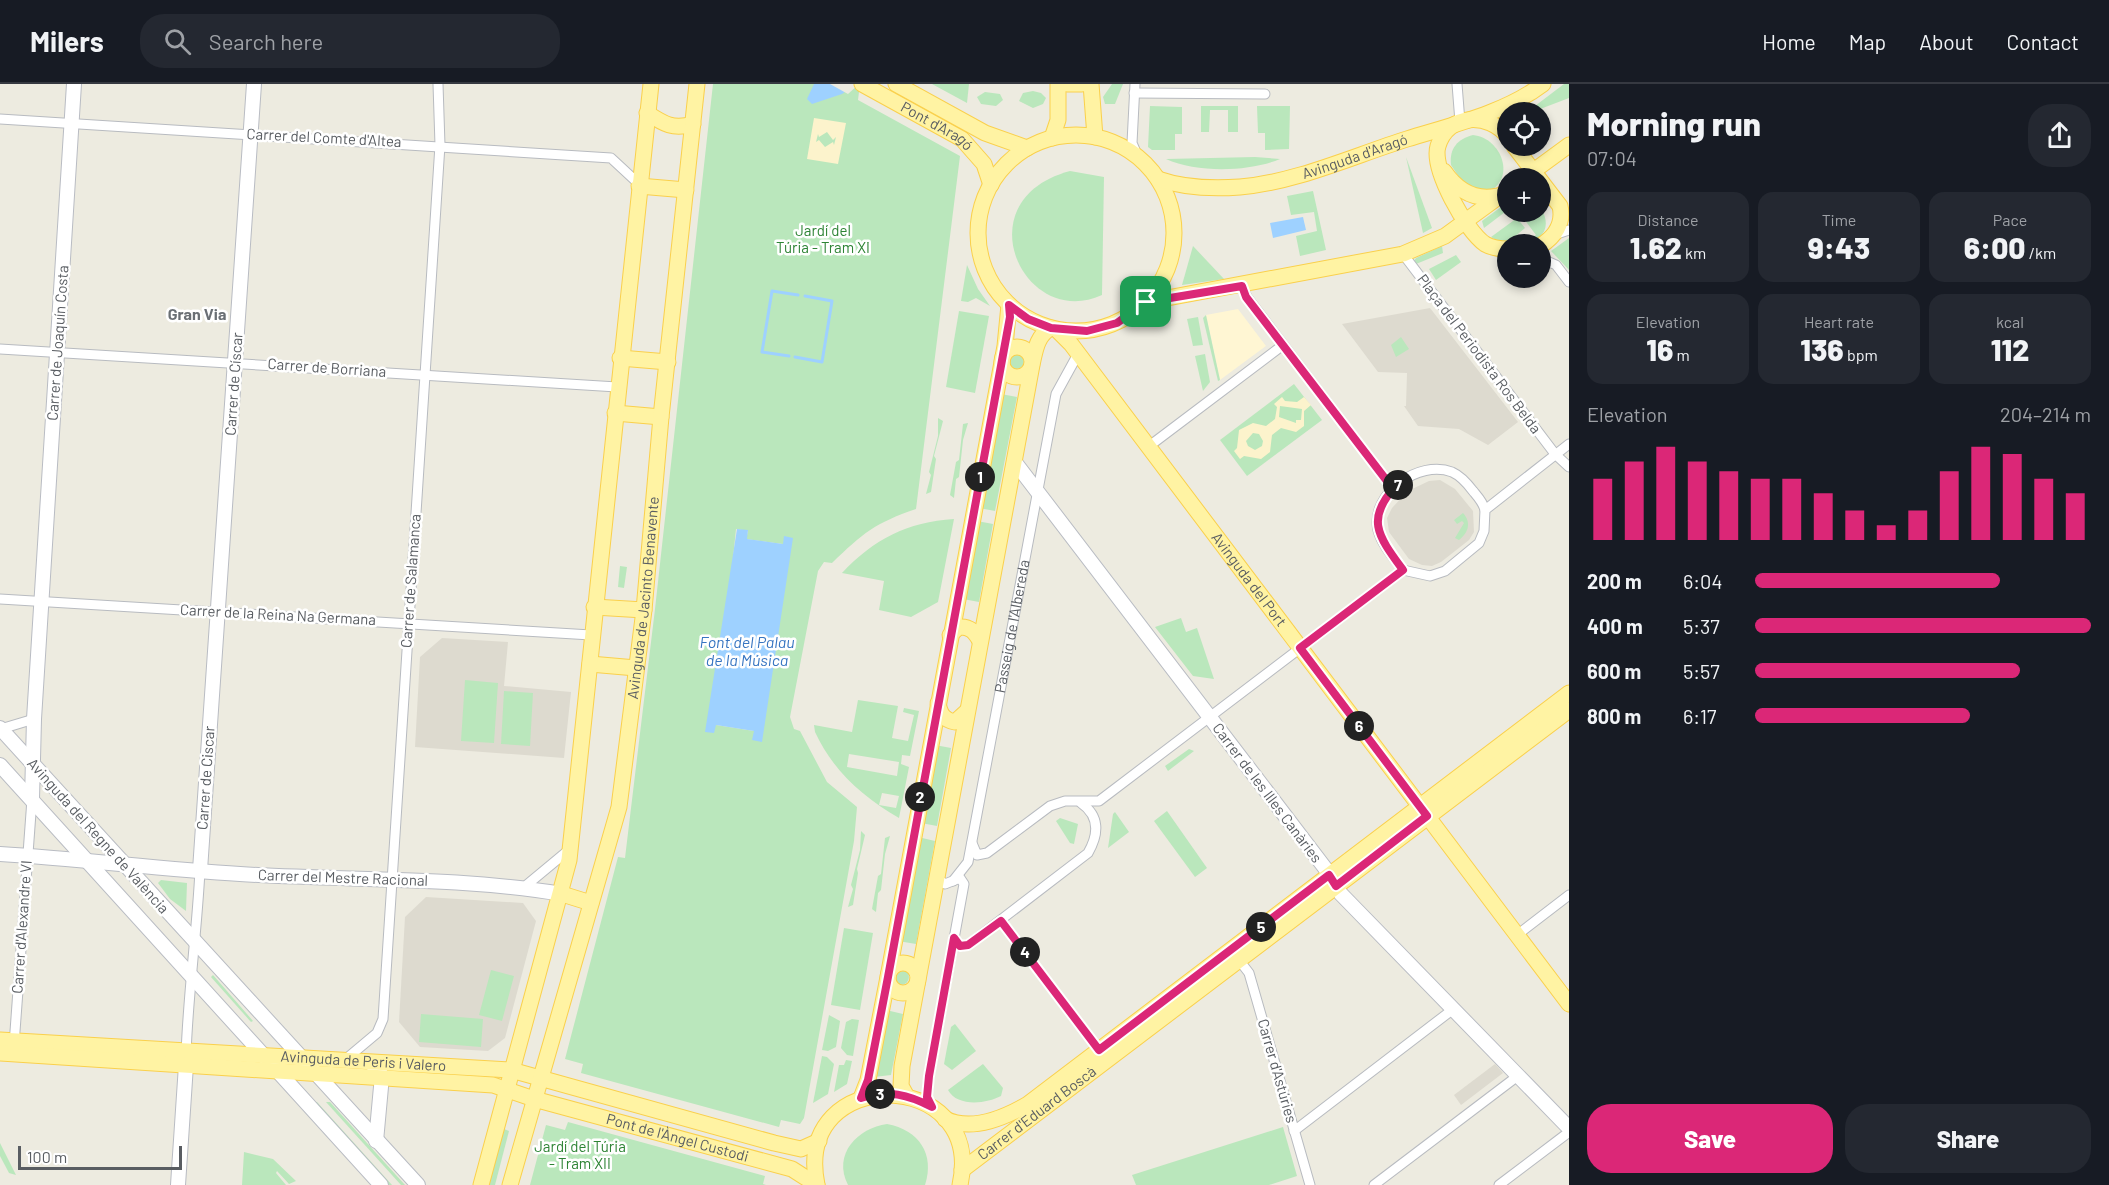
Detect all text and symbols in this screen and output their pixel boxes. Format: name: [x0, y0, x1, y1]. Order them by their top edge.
search box: [140, 14, 560, 68]
text: Milers: [30, 24, 104, 58]
icon: search: [161, 25, 194, 58]
text: Search here: [209, 28, 323, 54]
text: Home: [1762, 29, 1816, 54]
text: Map: [1849, 29, 1886, 54]
text: About: [1919, 29, 1974, 54]
text: Contact: [2007, 29, 2079, 54]
street label: Pont d'Aragó: [898, 97, 978, 154]
map controls: [1497, 102, 1551, 288]
button: locate: [1497, 102, 1551, 156]
text: Morning run: [1587, 103, 1761, 143]
button: share: [2028, 104, 2091, 167]
street label: Carrer del Comte d'Altea: [246, 124, 402, 150]
street label: Avinguda d'Aragó: [1300, 129, 1410, 182]
text: 07:04: [1587, 146, 1637, 170]
button: +: [1497, 168, 1551, 222]
text: Distance: [1638, 210, 1698, 229]
text: Time: [1822, 210, 1856, 229]
text: Pace: [1993, 210, 2027, 229]
park label: Jardí del Túria - Tram XI: [776, 221, 870, 256]
text: 1.62: [1630, 229, 1682, 265]
text: 9:43: [1808, 229, 1870, 265]
text: 6:00: [1964, 229, 2025, 265]
button: −: [1497, 234, 1551, 288]
text: km: [1682, 243, 1706, 262]
text: /km: [2025, 243, 2056, 262]
street label: Carrer de Joaquín Costa: [43, 265, 71, 421]
street label: Plaça del Periodista Ros Belda: [1414, 270, 1546, 437]
pin: [1120, 276, 1171, 327]
icon: arrive: [1129, 285, 1162, 318]
district label: Gran Via: [168, 304, 226, 323]
text: Elevation: [1636, 312, 1700, 331]
text: Heart rate: [1804, 312, 1874, 331]
text: kcal: [1996, 312, 2024, 331]
street label: Carrer de Císcar: [220, 331, 246, 436]
text: 16: [1646, 331, 1673, 367]
text: 136: [1800, 331, 1844, 367]
text: 112: [1991, 331, 2029, 367]
text: m: [1673, 345, 1690, 364]
text: bpm: [1844, 345, 1878, 364]
street label: Carrer de Borriana: [267, 354, 387, 380]
text: Elevation: [1587, 402, 1668, 426]
text: 204–214 m: [2000, 402, 2091, 426]
pin: 1: [965, 462, 995, 492]
text: 1: [977, 467, 983, 486]
pin: 7: [1383, 470, 1413, 500]
text: 7: [1394, 475, 1402, 494]
street label: Avinguda de Jacinto Benavente: [623, 496, 662, 700]
street label: Carrer de Salamanca: [396, 513, 424, 648]
street label: Avinguda del Port: [1208, 528, 1291, 630]
street label: Passeig de l'Albereda: [990, 558, 1033, 694]
text: 200 m: [1587, 569, 1642, 593]
text: 6:04: [1683, 569, 1722, 593]
street label: Carrer de la Reina Na Germana: [180, 600, 377, 628]
text: 400 m: [1587, 614, 1643, 638]
text: 5:37: [1683, 614, 1720, 638]
water label: Font del Palau de la Música: [699, 632, 795, 669]
text: 600 m: [1587, 659, 1641, 683]
text: 5:57: [1683, 659, 1720, 683]
text: 800 m: [1587, 704, 1641, 728]
text: 6:17: [1683, 704, 1717, 728]
pin: 6: [1344, 711, 1374, 741]
text: 6: [1355, 716, 1363, 735]
street label: Carrer de les Illes Canàries: [1209, 719, 1326, 866]
street label: Carrer de Ciscar: [192, 725, 218, 831]
street label: Avinguda del Regne de València: [24, 754, 173, 917]
pin: 2: [905, 782, 935, 812]
text: 2: [916, 787, 924, 806]
street label: Carrer d'Alexandre VI: [7, 860, 35, 994]
street label: Carrer del Mestre Racional: [258, 865, 428, 889]
pin: 5: [1246, 912, 1276, 942]
text: 5: [1257, 917, 1265, 936]
pin: 4: [1010, 937, 1040, 967]
text: 4: [1020, 942, 1030, 961]
street label: Carrer d'Astúries: [1255, 1017, 1301, 1125]
street label: Avinguda de Peris i Valero: [280, 1046, 447, 1074]
street label: Carrer d'Eduard Boscà: [973, 1062, 1099, 1163]
pin: 3: [865, 1079, 895, 1109]
text: 3: [876, 1084, 884, 1103]
button: Save: [1587, 1104, 1833, 1173]
button: Share: [1845, 1104, 2091, 1173]
street label: Pont de l'Àngel Custodi: [605, 1109, 751, 1165]
park label: Jardí del Túria - Tram XII: [534, 1137, 626, 1172]
scale bar: [18, 1143, 182, 1170]
text: 100 m: [27, 1147, 67, 1166]

